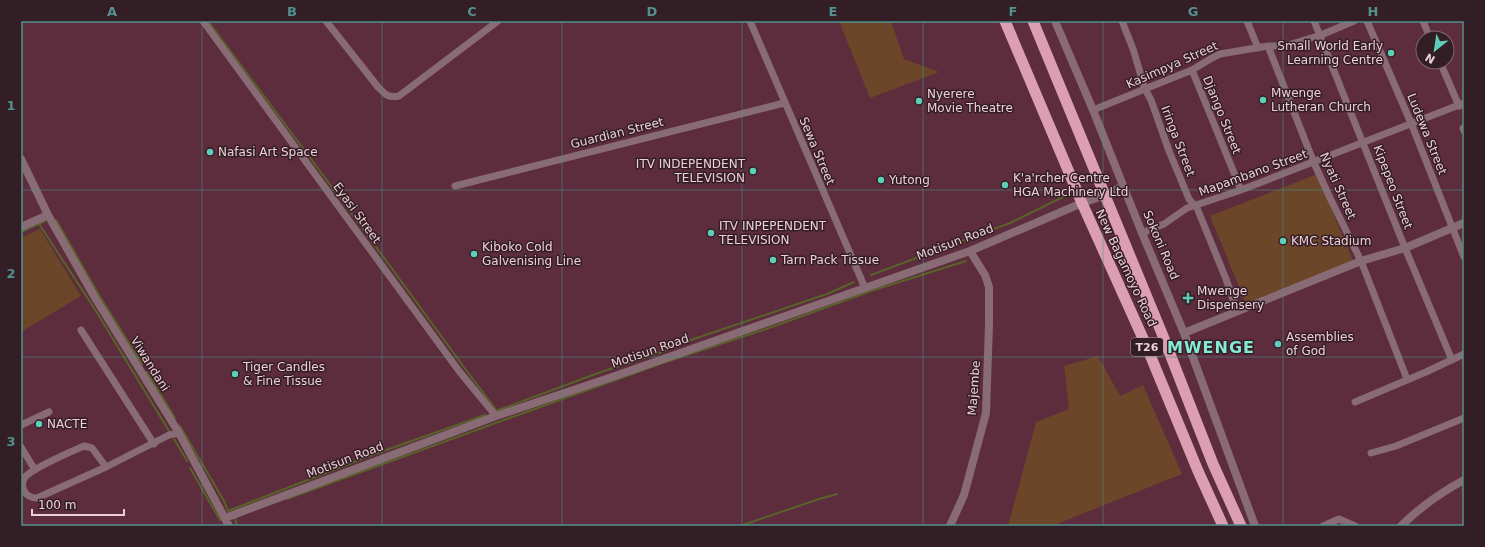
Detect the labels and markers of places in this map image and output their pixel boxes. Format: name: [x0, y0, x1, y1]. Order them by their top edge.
place label: Small World Early Learning Centre: [1277, 39, 1383, 67]
marker: Small World Early Learning Centre: [1386, 48, 1396, 58]
place label: Mwenge Lutheran Church: [1271, 86, 1371, 114]
place label: Nyerere Movie Theatre: [927, 87, 1013, 115]
marker: Mwenge Lutheran Church: [1258, 95, 1268, 105]
marker: Nyerere Movie Theatre: [914, 96, 924, 106]
place label: Nafasi Art Space: [218, 145, 318, 159]
marker: Nafasi Art Space: [205, 147, 215, 157]
place label: ITV INDEPENDENT TELEVISION: [636, 157, 746, 185]
marker: ITV INDEPENDENT TELEVISION: [748, 166, 758, 176]
place label: K'a'rcher Centre HGA Machinery Ltd: [1013, 171, 1128, 199]
place label: Yutong: [888, 173, 930, 187]
marker: Yutong: [876, 175, 886, 185]
marker: K'a'rcher Centre HGA Machinery Ltd: [1000, 180, 1010, 190]
place label: ITV INPEPENDENT TELEVISION: [718, 219, 827, 247]
marker: ITV INPEPENDENT TELEVISION: [706, 228, 716, 238]
place label: KMC Stadium: [1291, 234, 1371, 248]
marker: KMC Stadium: [1278, 236, 1288, 246]
place label: Kiboko Cold Galvenising Line: [482, 240, 581, 268]
marker: Kiboko Cold Galvenising Line: [469, 249, 479, 259]
place label: Tarn Pack Tissue: [780, 253, 879, 267]
marker: Tarn Pack Tissue: [768, 255, 778, 265]
place label: Mwenge Dispensery: [1197, 284, 1264, 312]
marker: Mwenge Dispensery: [1182, 292, 1194, 304]
place label: Assemblies of God: [1286, 330, 1354, 358]
marker: Assemblies of God: [1273, 339, 1283, 349]
place label: Tiger Candles & Fine Tissue: [242, 360, 325, 388]
marker: Tiger Candles & Fine Tissue: [230, 369, 240, 379]
place label: NACTE: [47, 417, 87, 431]
marker: NACTE: [34, 419, 44, 429]

